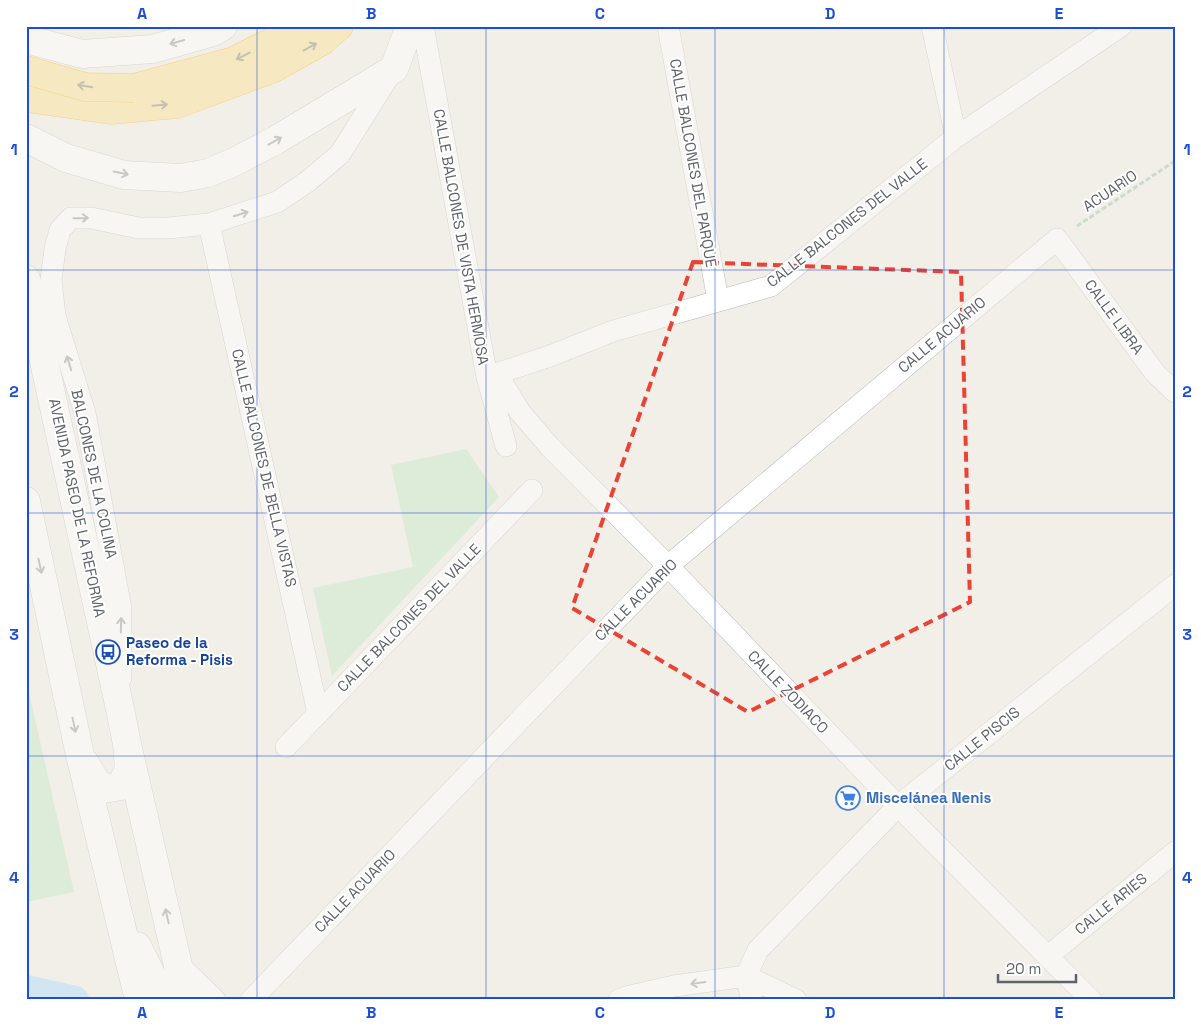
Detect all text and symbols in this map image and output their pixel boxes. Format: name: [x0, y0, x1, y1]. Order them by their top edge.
text: A: [137, 3, 147, 24]
text: B: [366, 3, 376, 24]
text: C: [595, 3, 605, 24]
text: D: [825, 3, 835, 24]
text: E: [1055, 3, 1064, 24]
one-way arrow: [170, 38, 186, 48]
one-way arrow: [303, 42, 318, 52]
one-way arrow: [235, 51, 250, 61]
street label: CALLE BALCONES DEL PARQUE: [666, 57, 721, 269]
one-way arrow: [78, 80, 94, 90]
one-way arrow: [152, 101, 168, 110]
street label: CALLE BALCONES DE VISTA HERMOSA: [430, 107, 494, 367]
one-way arrow: [267, 135, 282, 145]
text: 1: [10, 139, 18, 160]
text: 1: [1183, 139, 1191, 160]
street label: CALLE BALCONES DEL VALLE: [763, 154, 931, 291]
street label: ACUARIO: [1079, 166, 1140, 216]
one-way arrow: [112, 169, 128, 178]
one-way arrow: [232, 209, 248, 218]
one-way arrow: [72, 213, 89, 223]
street label: CALLE LIBRA: [1081, 275, 1148, 358]
street label: CALLE ACUARIO: [894, 292, 989, 377]
street label: CALLE BALCONES DE BELLA VISTAS: [228, 347, 301, 589]
one-way arrow: [64, 355, 74, 371]
text: 2: [9, 381, 19, 402]
text: 2: [1182, 381, 1192, 402]
street label: BALCONES DE LA COLINA: [67, 387, 122, 561]
street label: AVENIDA PASEO DE LA REFORMA: [45, 397, 110, 620]
street label: CALLE BALCONES DEL VALLE: [333, 540, 484, 696]
street label: CALLE ACUARIO: [590, 554, 681, 645]
one-way arrow: [36, 558, 45, 574]
one-way arrow: [116, 617, 126, 634]
text: 3: [9, 624, 19, 645]
text: 3: [1182, 624, 1192, 645]
place label: Paseo de la Reforma - Pisis: [126, 633, 233, 669]
bus stop icon: Paseo de la Reforma - Pisis: [95, 639, 121, 665]
street label: CALLE ZODIACO: [744, 646, 833, 737]
street label: CALLE PISCIS: [940, 702, 1023, 775]
one-way arrow: [70, 717, 79, 733]
supermarket icon: Miscelánea Nenis: [835, 785, 861, 811]
place label: Miscelánea Nenis: [866, 788, 991, 807]
street label: CALLE ACUARIO: [310, 845, 399, 936]
text: 4: [9, 867, 19, 888]
text: 4: [1182, 867, 1192, 888]
street label: CALLE ARIES: [1071, 869, 1151, 939]
one-way arrow: [162, 909, 171, 925]
scale bar: [998, 951, 1076, 983]
text: 20 m: [1006, 959, 1041, 978]
one-way arrow: [690, 978, 706, 988]
text: A: [137, 1002, 147, 1023]
text: B: [366, 1002, 376, 1023]
text: C: [595, 1002, 605, 1023]
text: D: [825, 1002, 835, 1023]
text: E: [1055, 1002, 1064, 1023]

